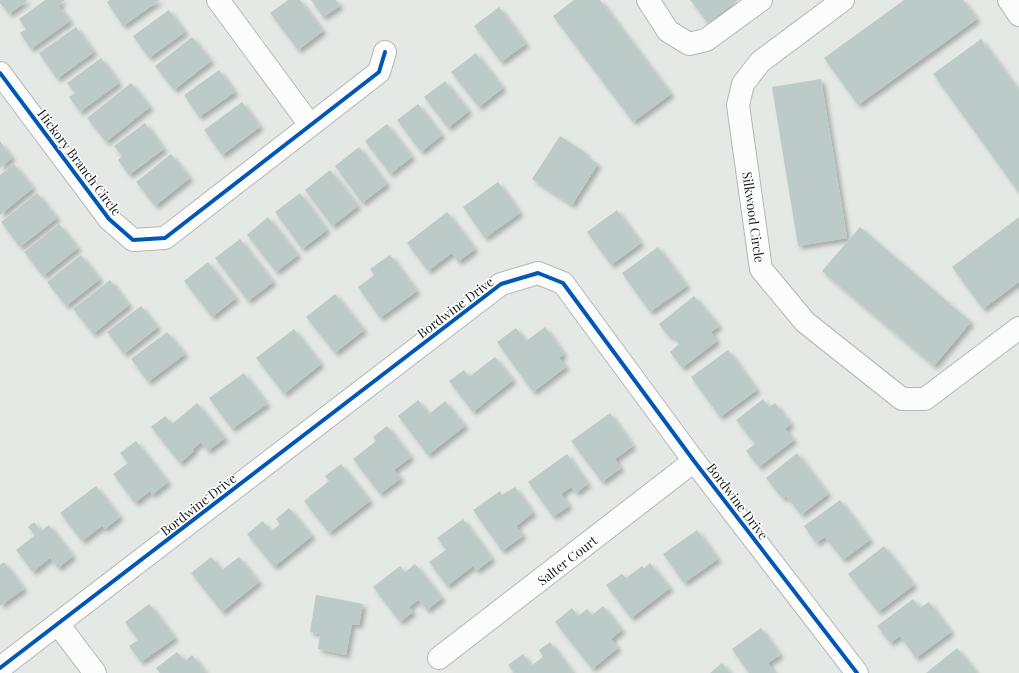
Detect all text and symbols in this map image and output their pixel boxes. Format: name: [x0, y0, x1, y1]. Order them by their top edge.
street label: Hickory Branch Circle: [34, 105, 126, 219]
street label: Silkwood Circle: [739, 171, 769, 264]
street label: Bordwine Drive: [413, 272, 497, 341]
street label: Bordwine Drive: [704, 459, 773, 543]
street label: Bordwine Drive: [157, 469, 240, 539]
street label: Salter Court: [534, 531, 601, 589]

